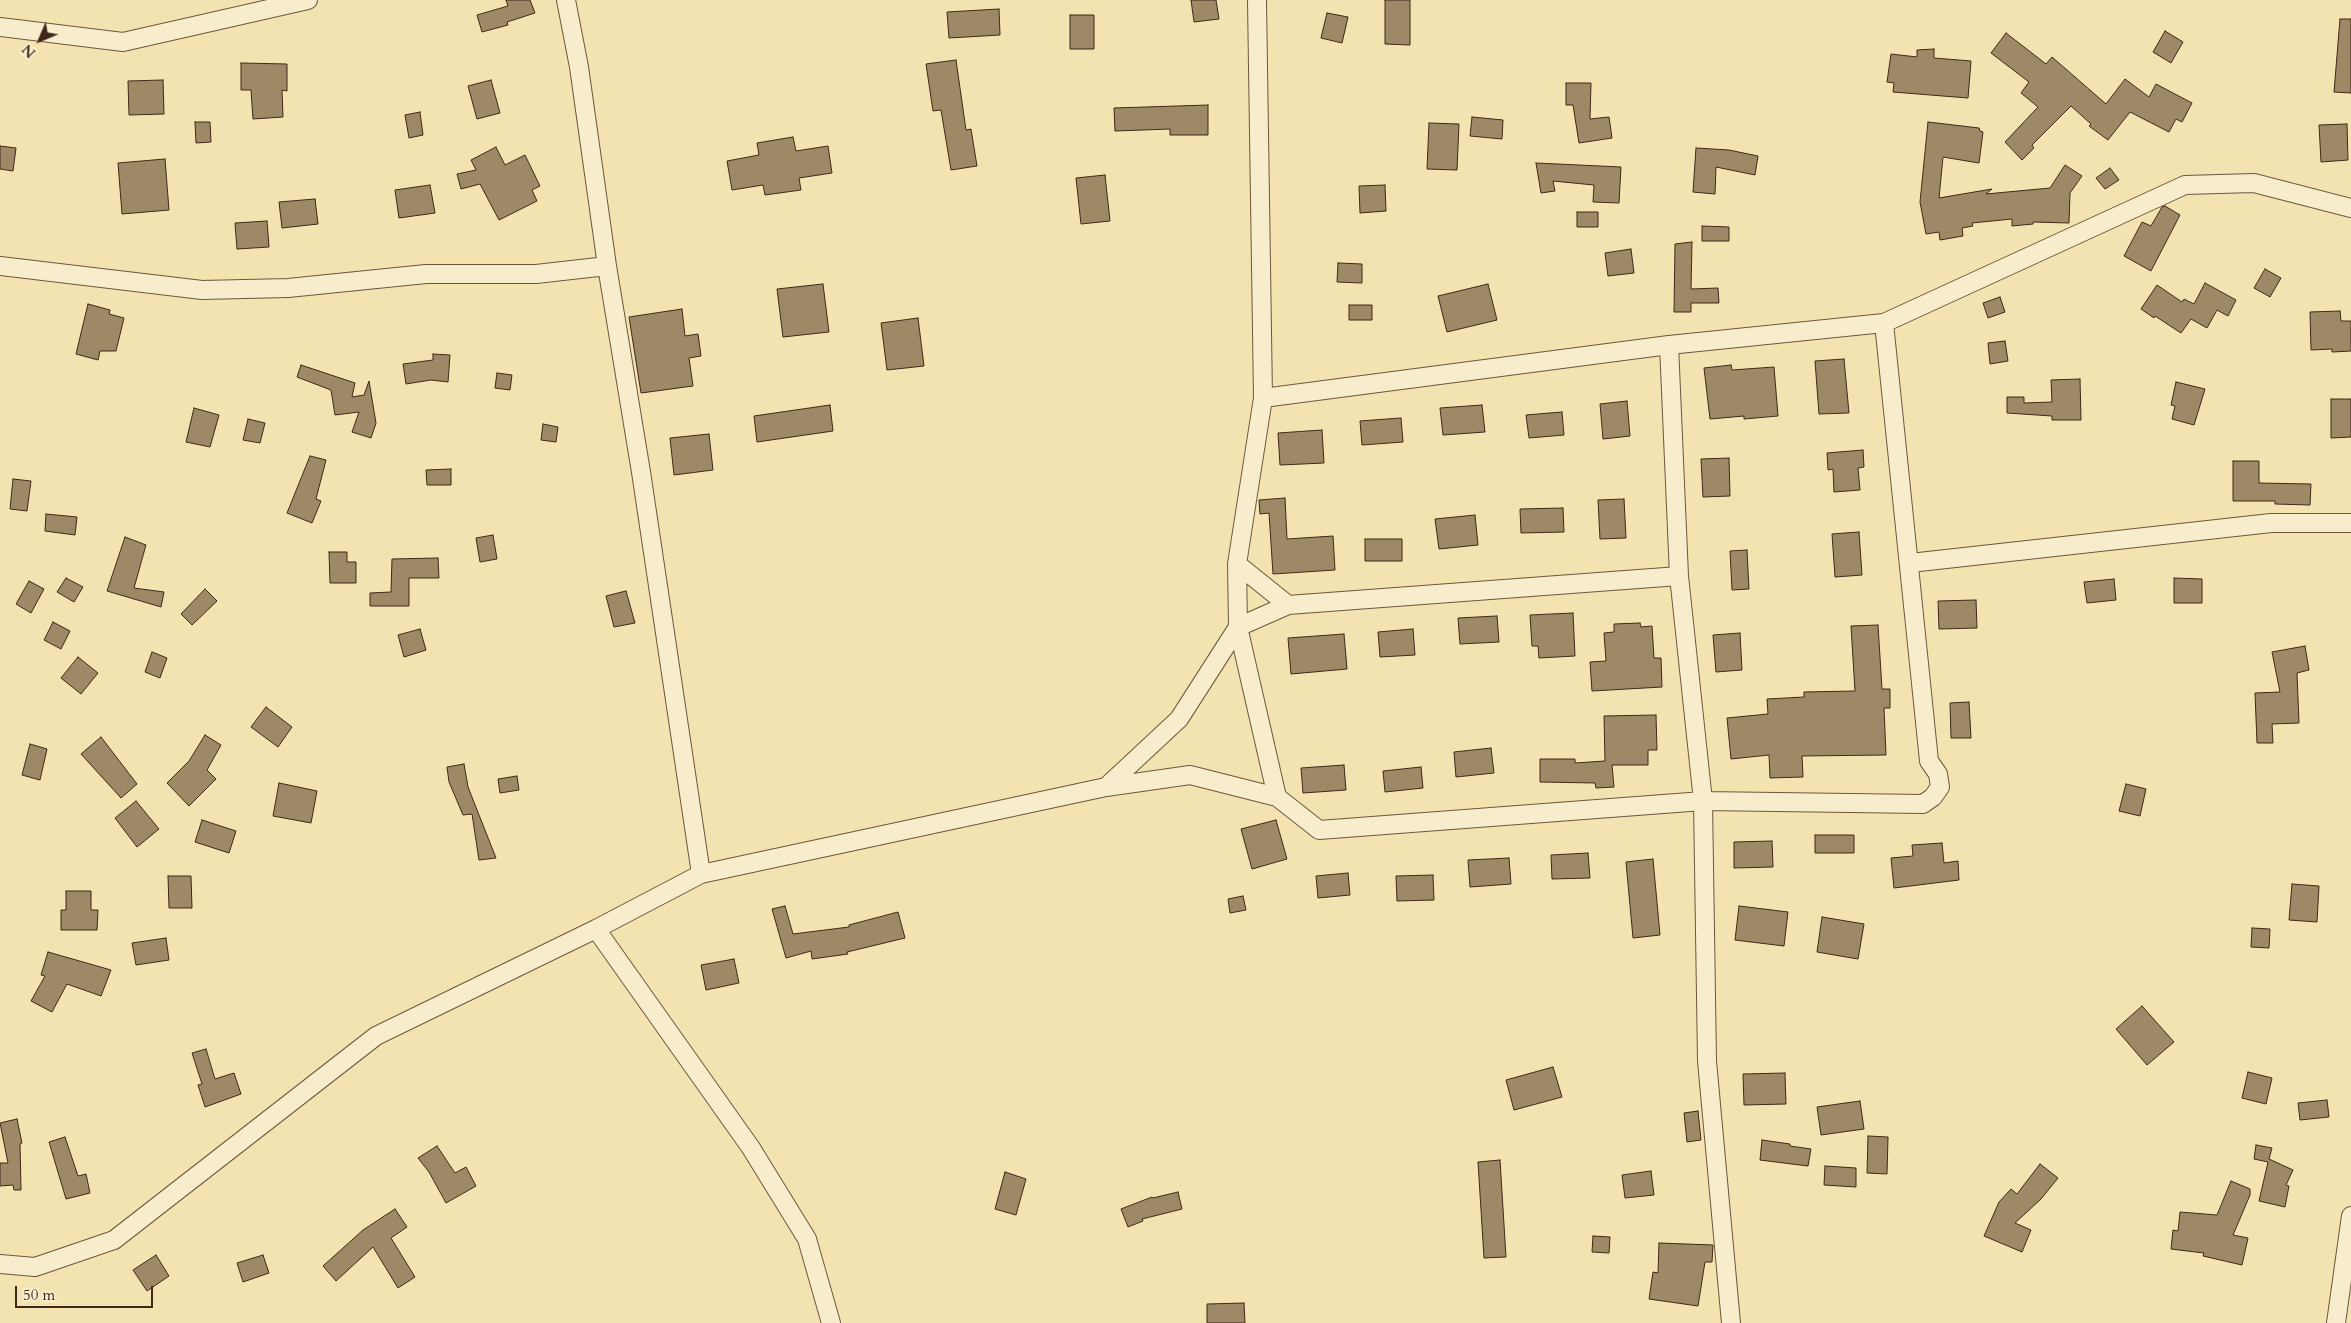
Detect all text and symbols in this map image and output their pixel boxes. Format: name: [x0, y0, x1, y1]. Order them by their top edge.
north arrow: [15, 15, 65, 65]
text: N: [18, 40, 40, 62]
scale bar: [18, 1276, 155, 1308]
text: 50 m: [23, 1285, 55, 1305]

